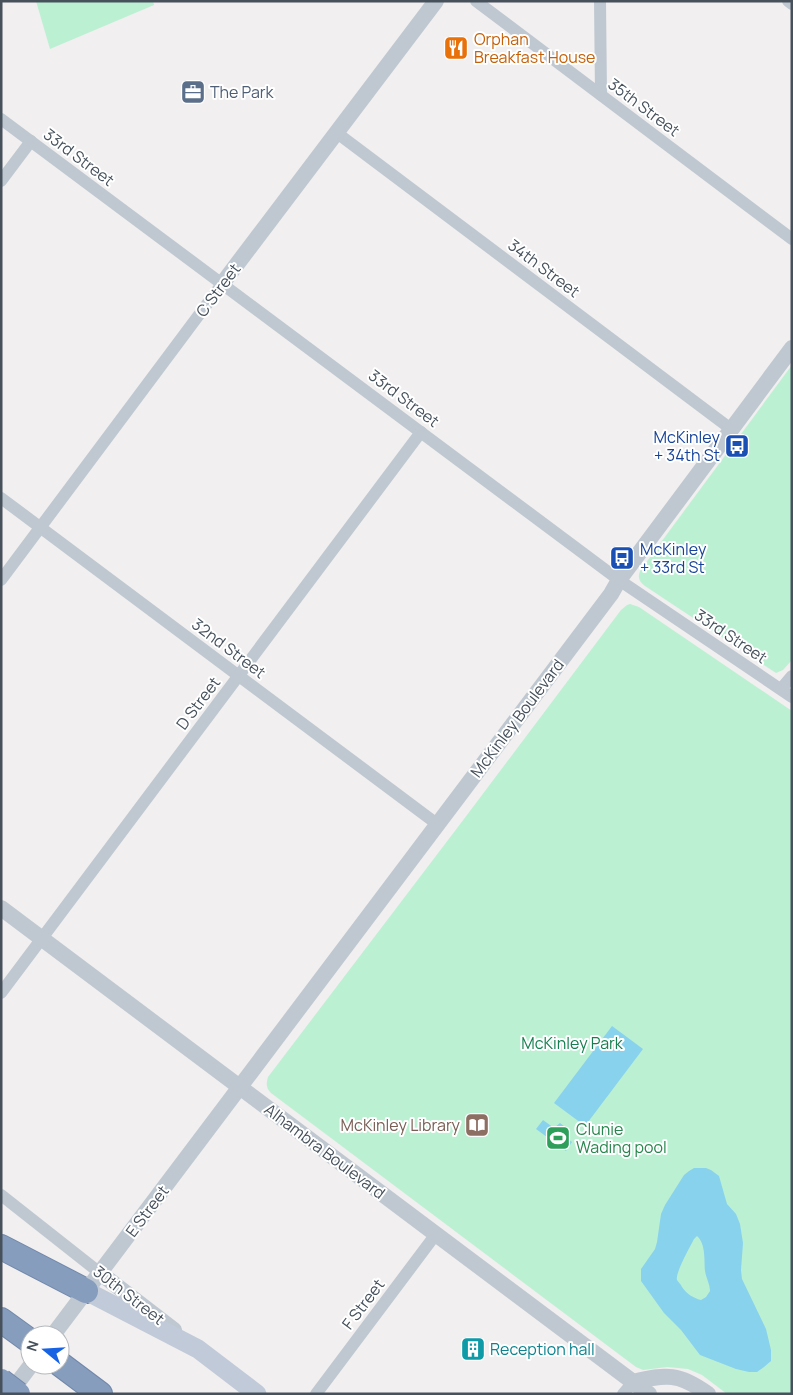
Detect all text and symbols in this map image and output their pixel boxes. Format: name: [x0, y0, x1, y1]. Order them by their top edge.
place label: Orphan Breakfast House: [474, 28, 595, 68]
restaurant icon: Orphan Breakfast House: [443, 35, 469, 61]
street label: 35th Street: [604, 73, 684, 141]
office icon: The Park: [180, 79, 206, 105]
place label: The Park: [210, 81, 275, 103]
street label: 33rd Street: [39, 123, 119, 191]
street label: 34th Street: [504, 234, 584, 302]
street label: C Street: [191, 259, 245, 321]
street label: 33rd Street: [364, 364, 444, 432]
place label: McKinley + 34th St: [654, 426, 721, 466]
bus stop icon: McKinley + 34th St: [724, 433, 750, 459]
place label: McKinley + 33rd St: [640, 538, 707, 578]
bus stop icon: McKinley + 33rd St: [609, 545, 635, 571]
street label: 33rd Street: [690, 604, 772, 668]
street label: 32nd Street: [188, 613, 270, 683]
street label: McKinley Boulevard: [465, 654, 569, 782]
street label: D Street: [171, 672, 225, 734]
park label: McKinley Park: [521, 1032, 624, 1054]
street label: Alhambra Boulevard: [260, 1098, 390, 1204]
library icon: McKinley Library: [464, 1112, 490, 1138]
place label: McKinley Library: [341, 1114, 461, 1136]
place label: Clunie Wading pool: [576, 1118, 667, 1158]
sports icon: Clunie Wading pool: [545, 1125, 571, 1151]
street label: E Street: [120, 1181, 174, 1241]
street label: 30th Street: [89, 1260, 169, 1330]
street label: F Street: [337, 1274, 389, 1334]
north arrow: [20, 1325, 70, 1375]
building icon: Reception hall: [460, 1336, 486, 1362]
text: N: [22, 1338, 43, 1354]
place label: Reception hall: [490, 1338, 595, 1360]

